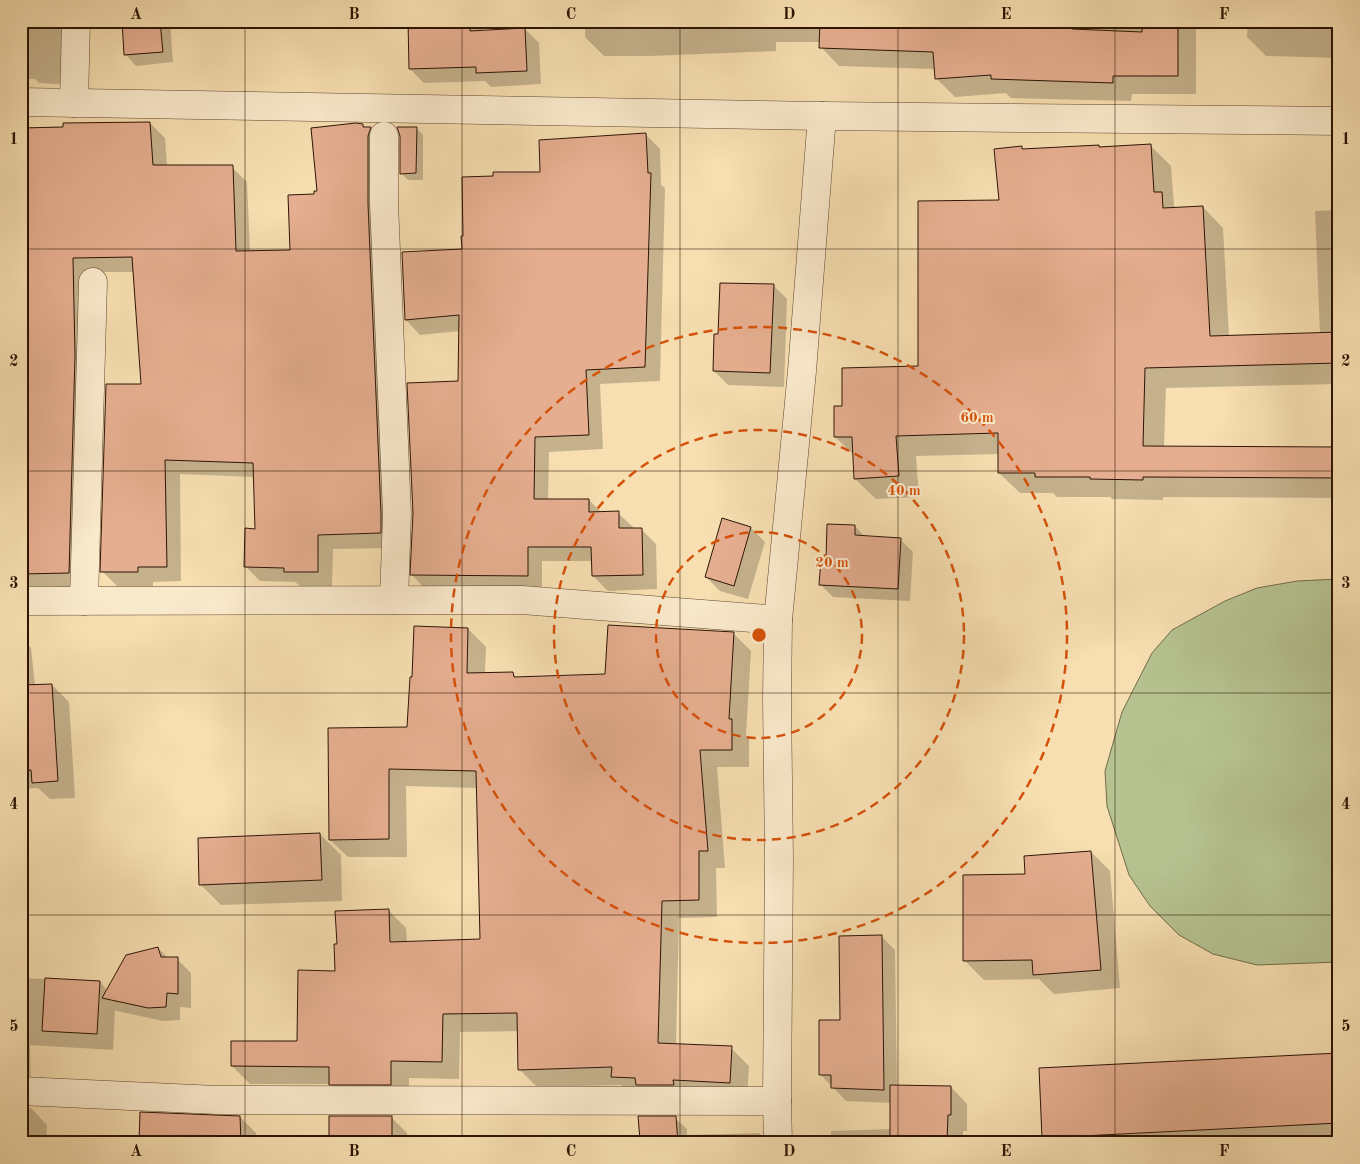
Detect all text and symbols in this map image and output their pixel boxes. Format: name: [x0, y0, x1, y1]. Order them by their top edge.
text: A: [130, 7, 142, 23]
text: B: [348, 7, 360, 23]
text: C: [566, 7, 576, 23]
text: D: [783, 7, 795, 23]
text: E: [1000, 7, 1012, 23]
text: F: [1219, 7, 1230, 23]
text: 1: [9, 132, 19, 148]
text: 1: [1341, 132, 1351, 148]
text: 2: [9, 354, 19, 370]
text: 2: [1341, 354, 1351, 370]
text: 60 m: [960, 411, 994, 426]
text: 40 m: [887, 484, 921, 499]
text: 20 m: [815, 556, 849, 571]
text: 3: [9, 576, 19, 592]
text: 3: [1341, 576, 1351, 592]
centre of rings: [750, 626, 768, 644]
text: 4: [9, 797, 19, 813]
text: 4: [1341, 797, 1351, 813]
text: 5: [9, 1019, 19, 1035]
text: 5: [1341, 1019, 1351, 1035]
text: A: [130, 1144, 142, 1160]
text: B: [348, 1144, 360, 1160]
text: C: [566, 1144, 576, 1160]
text: D: [783, 1144, 795, 1160]
text: E: [1000, 1144, 1012, 1160]
text: F: [1219, 1144, 1230, 1160]

